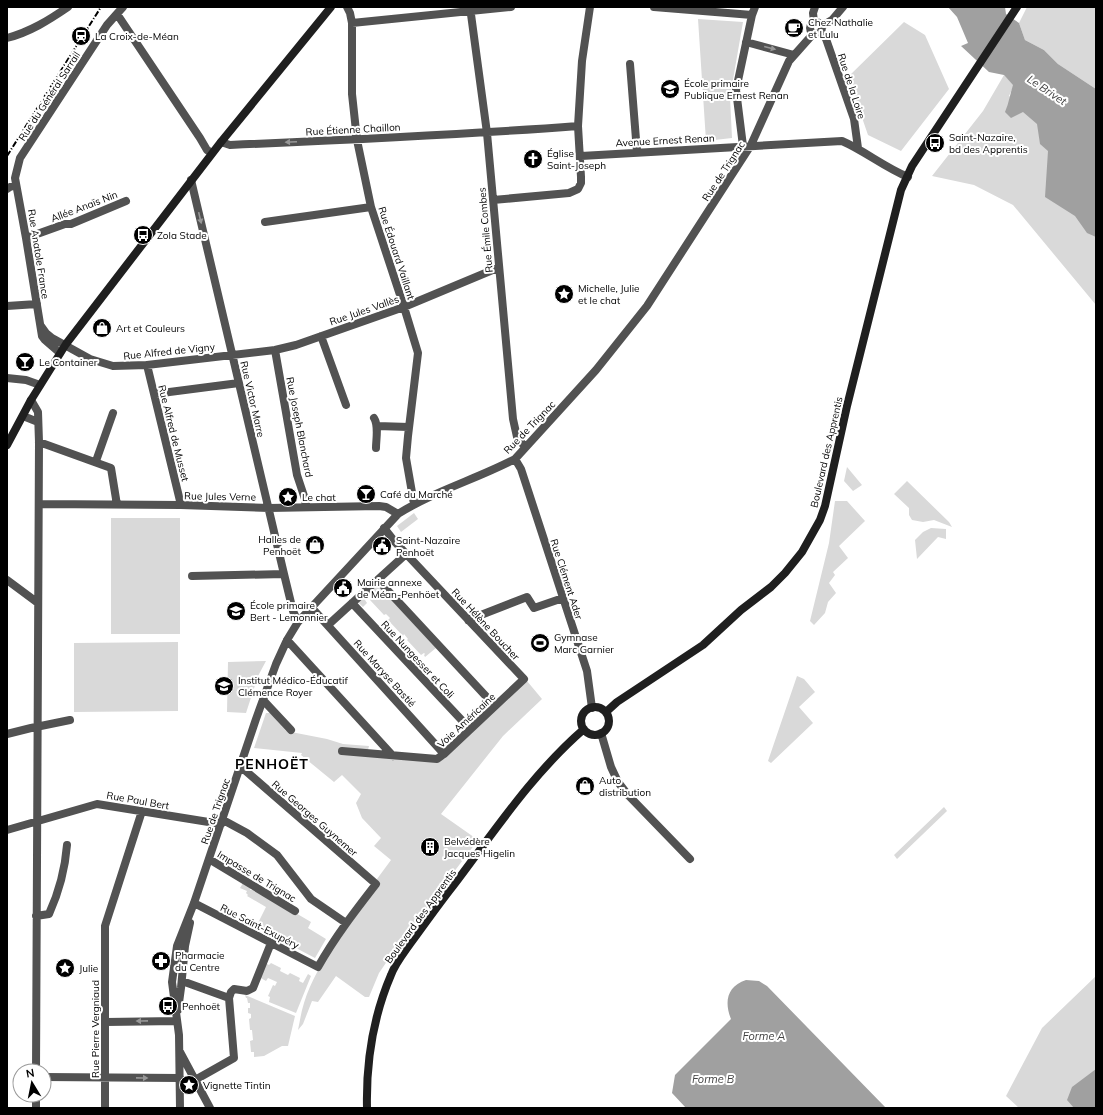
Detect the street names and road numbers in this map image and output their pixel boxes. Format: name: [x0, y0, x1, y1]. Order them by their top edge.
street label: Rue du Général Sarrail: [16, 49, 83, 143]
street label: Rue de la Loire: [835, 52, 868, 121]
street label: Rue Étienne Chaillon: [305, 121, 401, 138]
street label: Avenue Ernest Renan: [615, 131, 715, 150]
street label: Rue de Trignac: [699, 139, 748, 204]
street label: Rue Émile Combes: [475, 187, 496, 273]
street label: Allée Anaïs Nin: [49, 188, 120, 225]
street label: Rue Édouard Vaillant: [375, 205, 418, 302]
street label: Rue Anatole France: [25, 208, 52, 300]
street label: Rue Jules Vallès: [328, 292, 401, 328]
street label: Rue Alfred de Vigny: [123, 340, 216, 363]
street label: Rue Victor Marre: [237, 360, 268, 438]
street label: Rue Joseph Blanchard: [283, 376, 316, 478]
street label: Rue Alfred de Musset: [155, 384, 192, 483]
street label: Boulevard des Apprentis: [807, 395, 846, 509]
street label: Rue de Trignac: [501, 398, 558, 457]
street label: Rue Jules Verne: [184, 489, 256, 504]
street label: Rue Clément Ader: [547, 537, 586, 621]
street label: Rue Hélène Boucher: [449, 586, 523, 663]
street label: Rue Nungesser et Coli: [378, 618, 457, 701]
street label: Rue Maryse Bastié: [351, 637, 418, 710]
street label: Voie Américaine: [435, 690, 498, 751]
street label: Rue de Trignac: [198, 776, 233, 846]
street label: Rue Georges Guynemer: [269, 778, 360, 859]
street label: Rue Paul Bert: [106, 789, 171, 812]
street label: Impasse de Trignac: [215, 848, 298, 905]
street label: Boulevard des Apprentis: [382, 867, 459, 966]
street label: Rue Saint-Exupéry: [218, 901, 302, 952]
street label: Rue Pierre Vergniaud: [89, 980, 102, 1078]

